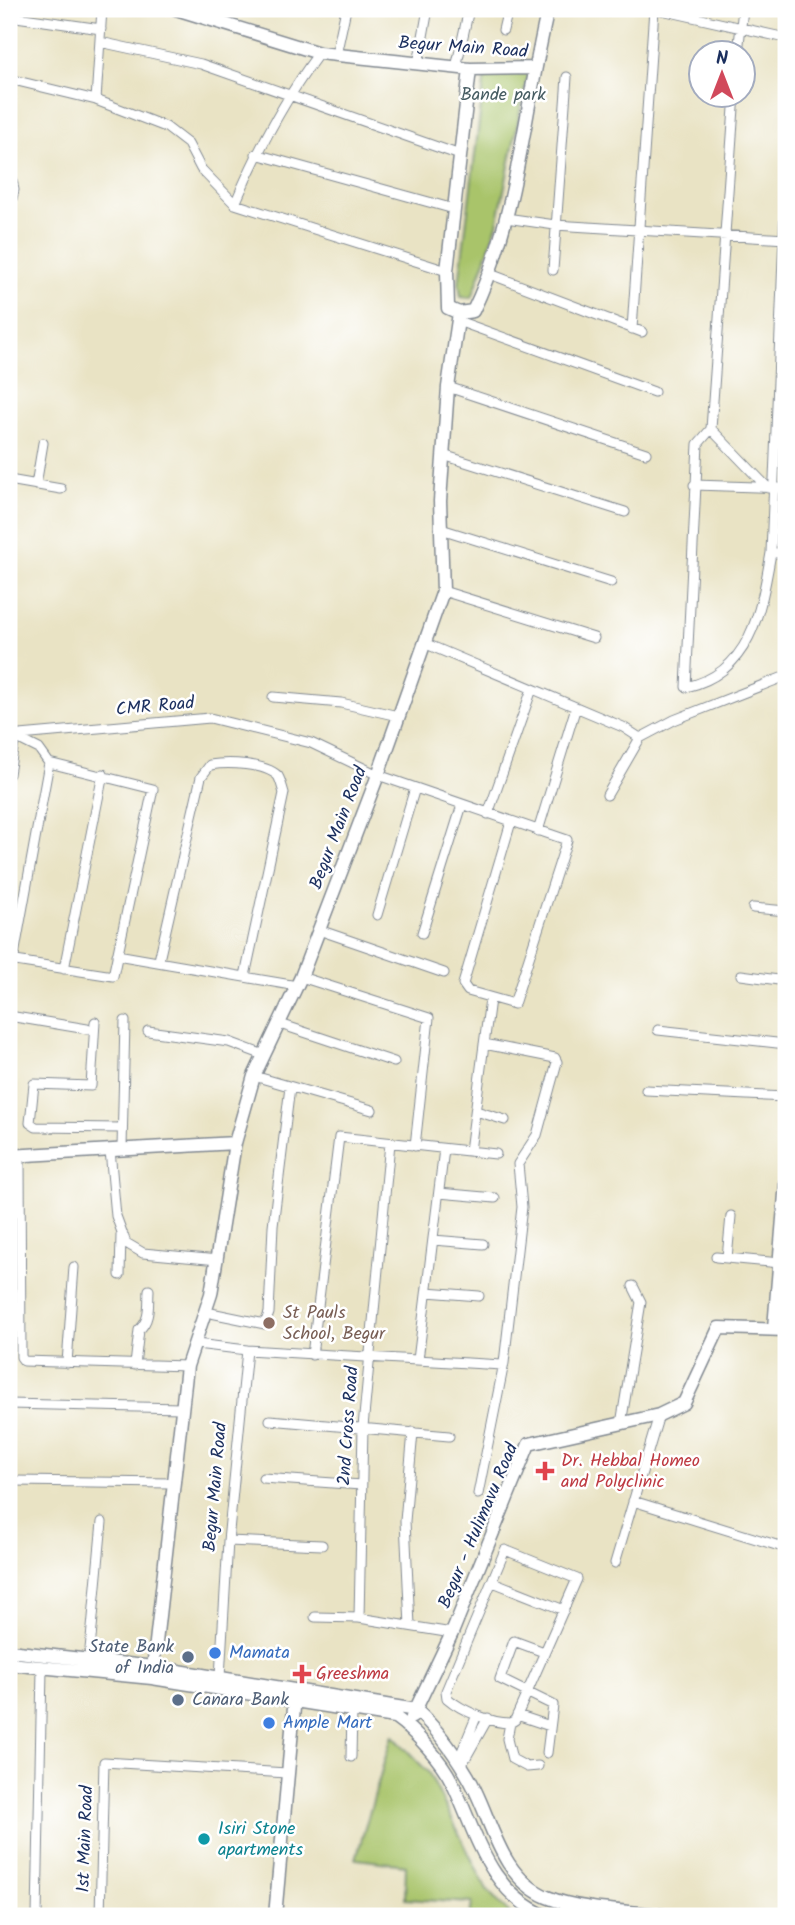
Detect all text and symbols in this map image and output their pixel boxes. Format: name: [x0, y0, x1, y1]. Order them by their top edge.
street label: Begur Main Road: [397, 29, 530, 67]
north arrow: [686, 38, 756, 108]
text: N: [716, 44, 728, 74]
park label: Bande park: [460, 81, 546, 110]
street label: CMR Road: [114, 689, 197, 725]
street label: Begur Main Road: [302, 761, 376, 894]
place label: St Pauls School, Begur: [283, 1299, 386, 1349]
marker: St Pauls School, Begur: [261, 1315, 277, 1331]
street label: 2nd Cross Road: [330, 1364, 368, 1487]
street label: Begur Main Road: [196, 1420, 236, 1553]
street label: Begur - Hulimavu Road: [431, 1438, 527, 1613]
place label: Dr. Hebbal Homeo and Polyclinic: [561, 1447, 700, 1497]
marker: Dr. Hebbal Homeo and Polyclinic: [535, 1461, 555, 1481]
place label: State Bank of India: [89, 1633, 175, 1683]
place label: Mamata: [229, 1639, 290, 1668]
marker: Mamata: [207, 1645, 223, 1661]
marker: State Bank of India: [180, 1649, 196, 1665]
place label: Greeshma: [316, 1660, 389, 1689]
marker: Greeshma: [294, 1666, 310, 1682]
place label: Canara Bank: [192, 1686, 289, 1715]
marker: Canara Bank: [170, 1692, 186, 1708]
place label: Ample Mart: [283, 1709, 373, 1738]
marker: Ample Mart: [261, 1715, 277, 1731]
street label: 1st Main Road: [70, 1784, 102, 1893]
place label: Isiri Stone apartments: [218, 1815, 303, 1865]
marker: Isiri Stone apartments: [196, 1831, 212, 1847]

